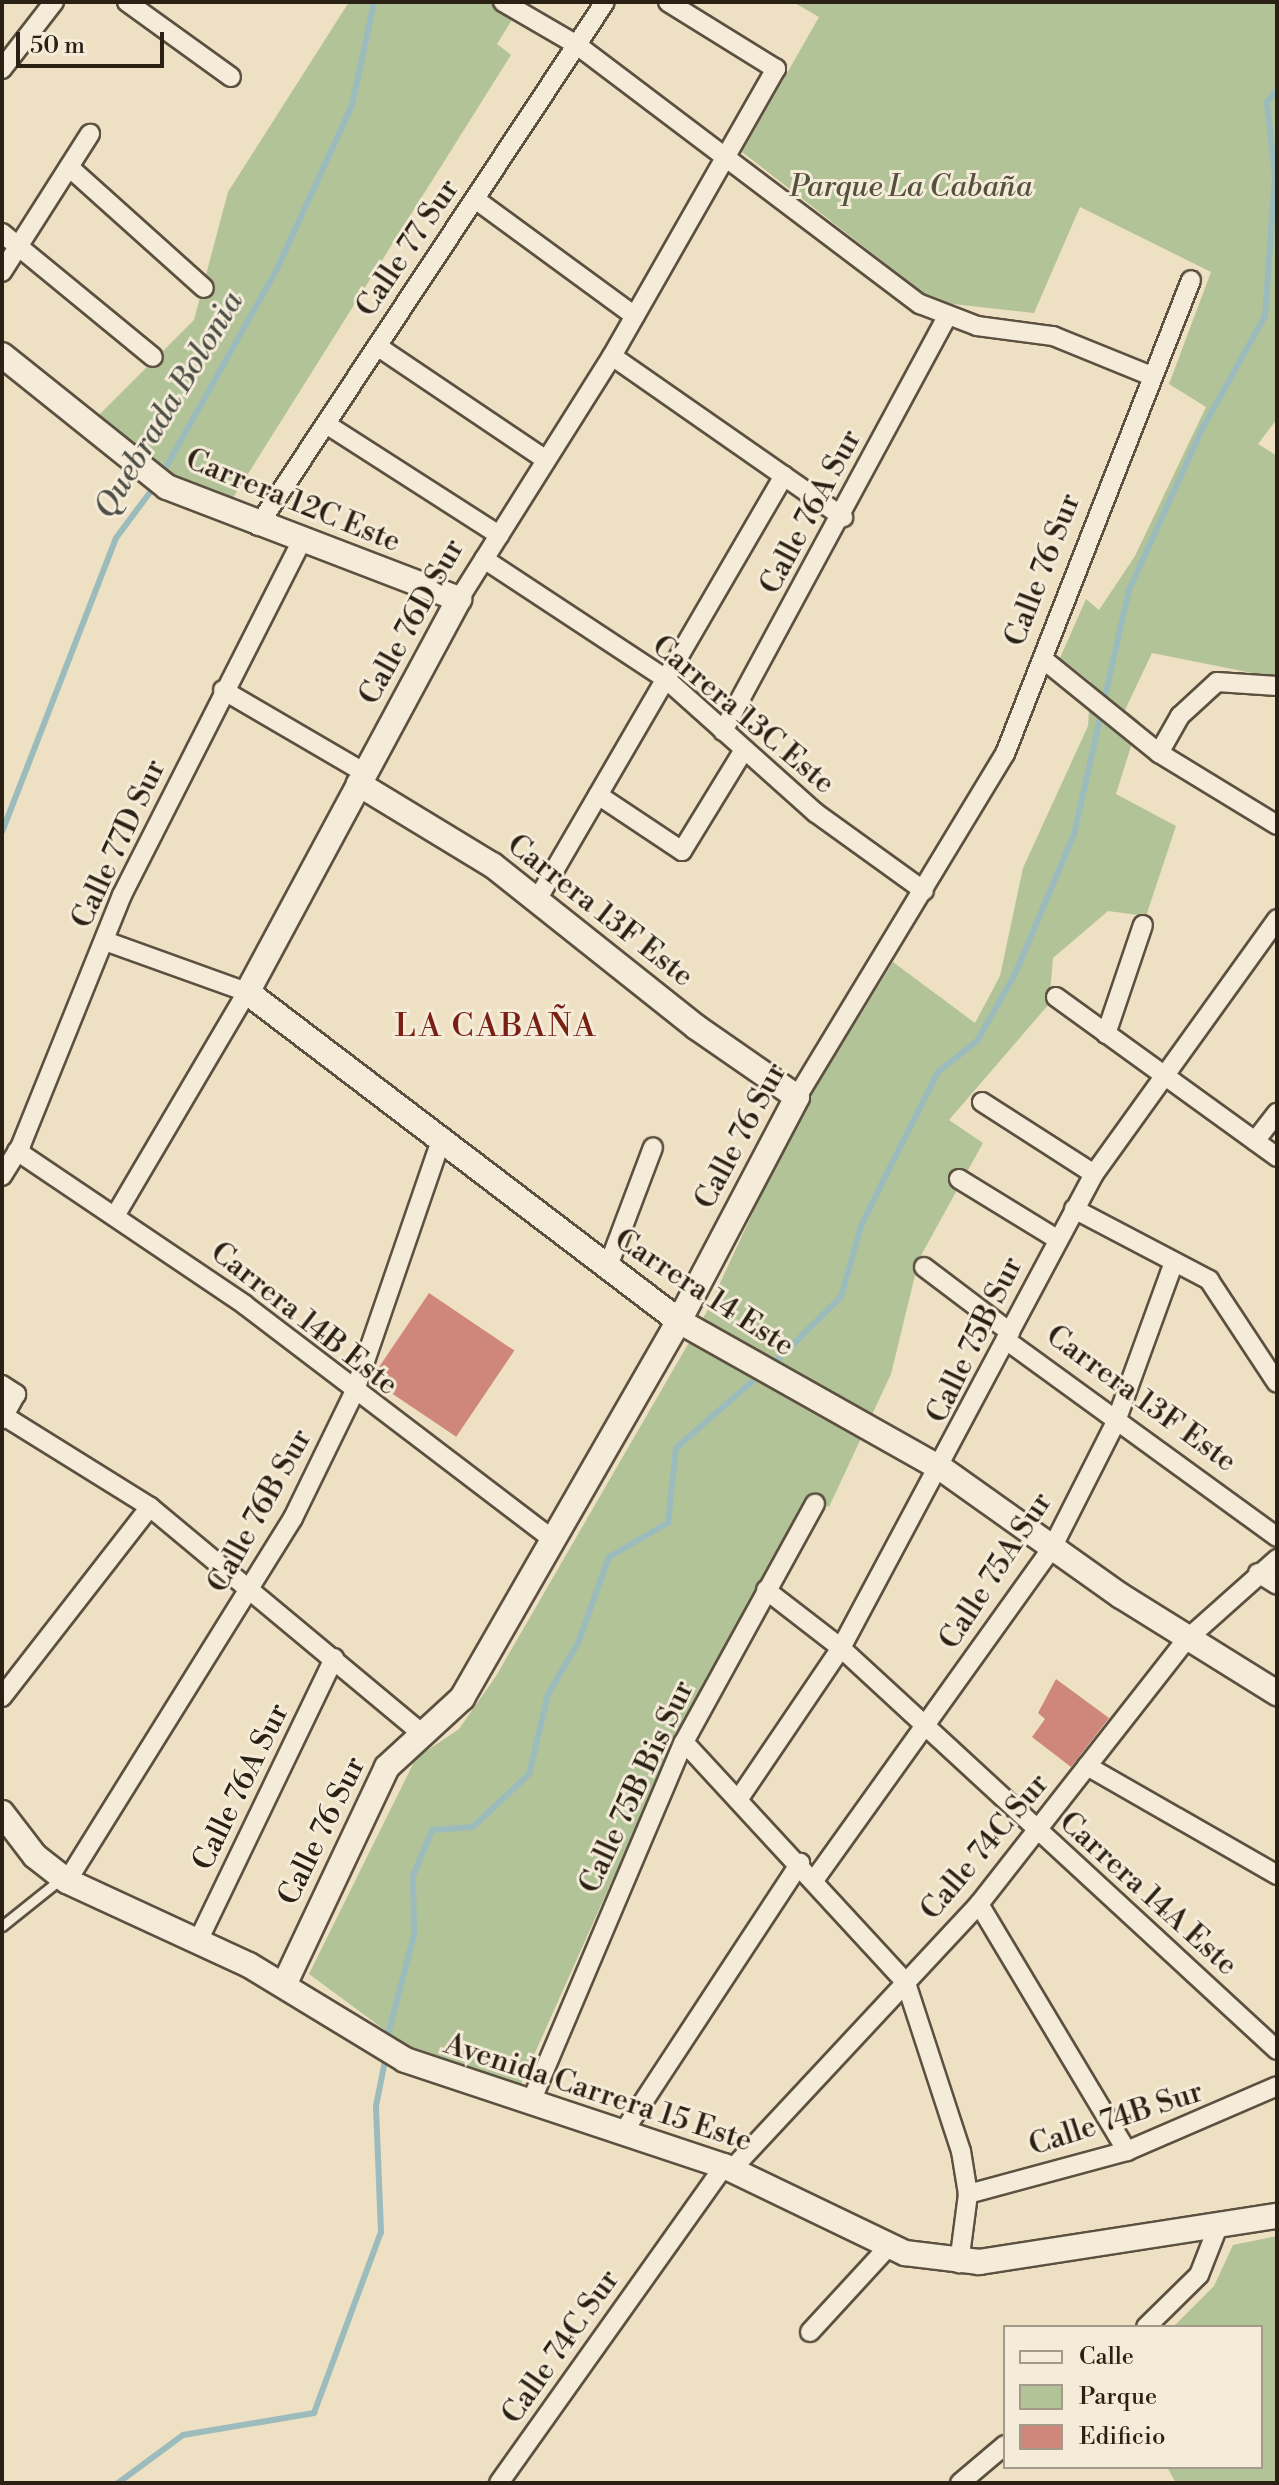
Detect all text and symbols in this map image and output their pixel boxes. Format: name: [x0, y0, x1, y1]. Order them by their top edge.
scale bar: [20, 16, 168, 66]
text: 50 m: [30, 31, 85, 61]
park label: Parque La Cabaña: [790, 169, 1032, 205]
street label: Calle 77 Sur: [349, 172, 467, 324]
water label: Quebrada Bolonia: [86, 285, 252, 525]
street label: Calle 76A Sur: [753, 424, 869, 600]
street label: Carrera 12C Este: [180, 442, 406, 560]
street label: Calle 76 Sur: [997, 489, 1089, 651]
street label: Calle 76D Sur: [352, 533, 472, 711]
street label: Carrera 13C Este: [644, 628, 842, 802]
street label: Calle 77D Sur: [64, 754, 174, 934]
street label: Carrera 13F Este: [500, 827, 700, 995]
district label: LA CABAÑA: [395, 1007, 597, 1045]
street label: Calle 76 Sur: [687, 1057, 795, 1215]
street label: Carrera 14 Este: [607, 1222, 801, 1364]
street label: Carrera 14B Este: [203, 1235, 405, 1403]
street label: Calle 75B Sur: [919, 1251, 1031, 1429]
street label: Carrera 13F Este: [1039, 1318, 1243, 1480]
street label: Calle 76B Sur: [200, 1423, 320, 1599]
street label: Calle 75A Sur: [932, 1486, 1060, 1656]
street label: Calle 75B Bis Sur: [572, 1675, 702, 1899]
street label: Calle 76A Sur: [185, 1698, 297, 1876]
street label: Calle 76 Sur: [271, 1751, 373, 1911]
street label: Calle 74C Sur: [913, 1766, 1057, 1928]
street label: Carrera 14A Este: [1051, 1805, 1245, 1983]
street label: Avenida Carrera 15 Este: [439, 2026, 757, 2160]
street label: Calle 74B Sur: [1025, 2074, 1207, 2164]
street label: Calle 74C Sur: [495, 2263, 627, 2431]
legend: [1003, 2325, 1263, 2469]
text: Calle: [1079, 2342, 1134, 2372]
text: Parque: [1079, 2382, 1157, 2412]
text: Edificio: [1079, 2422, 1165, 2452]

